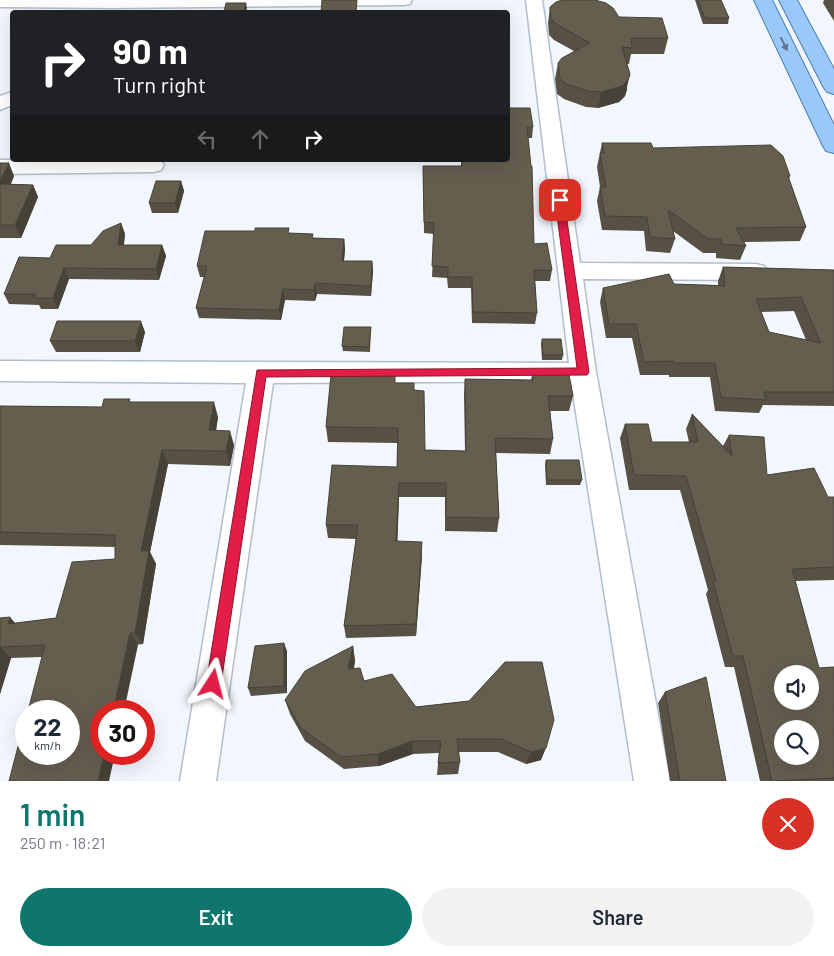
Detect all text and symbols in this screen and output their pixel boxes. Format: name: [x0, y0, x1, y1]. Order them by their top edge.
text: 90 m: [113, 29, 188, 71]
icon: right: [30, 30, 95, 95]
one-way arrow: [781, 37, 789, 51]
text: Turn right: [113, 71, 206, 97]
icon: left: [193, 125, 221, 153]
icon: ahead: [246, 125, 274, 153]
icon: right: [299, 125, 327, 153]
pin: [539, 179, 581, 221]
icon: arrive: [546, 186, 574, 214]
position arrow: [186, 657, 238, 709]
map controls: [774, 665, 819, 765]
button: sound: [774, 665, 819, 710]
speed limit sign: 30: [90, 700, 155, 765]
text: 22: [33, 711, 62, 741]
button: search: [774, 720, 819, 765]
text: km/h: [34, 738, 61, 752]
text: 1 min: [20, 796, 85, 832]
button: close: [762, 798, 814, 850]
text: 250 m · 18:21: [20, 833, 105, 852]
button: Exit: [20, 888, 412, 946]
button: Share: [422, 888, 814, 946]

